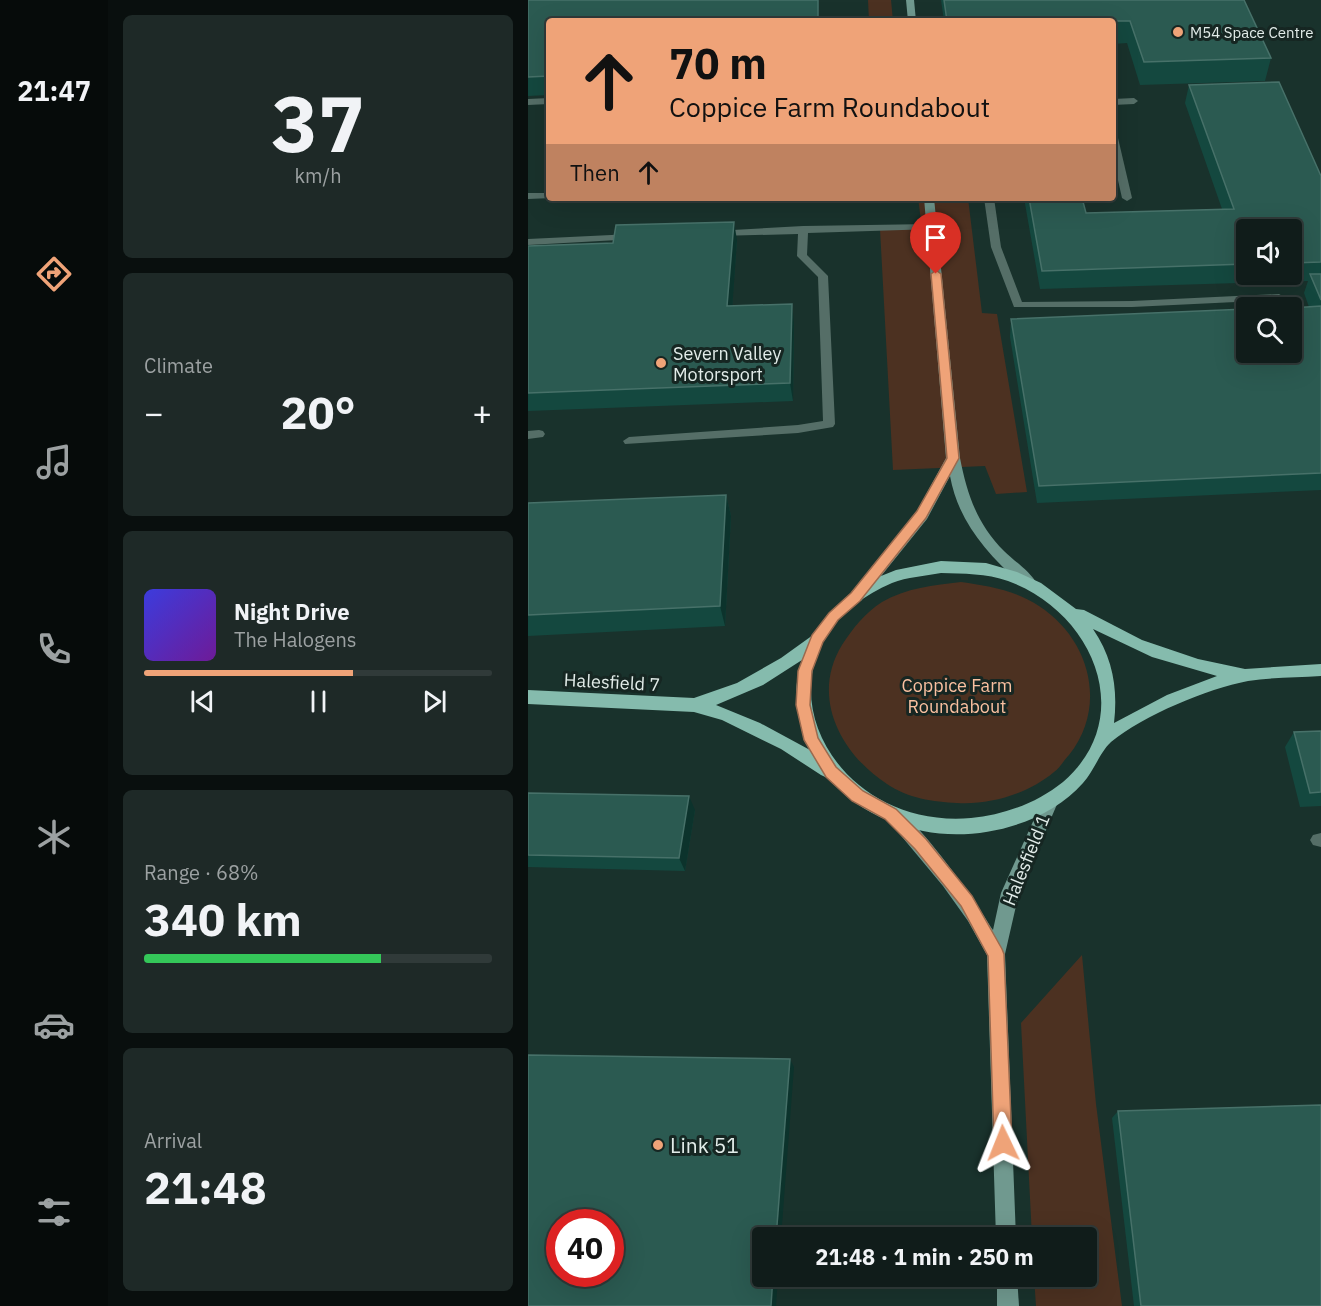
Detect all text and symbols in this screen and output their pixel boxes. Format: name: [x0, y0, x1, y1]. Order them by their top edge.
place label: M54 Space Centre: [1190, 23, 1313, 42]
marker: M54 Space Centre: [1171, 25, 1185, 39]
text: 70 m: [669, 36, 767, 91]
icon: ahead: [570, 42, 648, 120]
text: 37: [271, 72, 365, 173]
text: 21:47: [17, 73, 91, 108]
text: Coppice Farm Roundabout: [669, 89, 990, 124]
icon: ahead: [632, 156, 665, 189]
text: Then: [570, 158, 620, 187]
text: km/h: [294, 162, 342, 189]
pin: [910, 212, 961, 274]
map controls: [1236, 219, 1302, 363]
button: sound: [1236, 219, 1302, 285]
icon: arrive: [919, 221, 952, 254]
icon: directions: [33, 253, 75, 295]
button: search: [1236, 297, 1302, 363]
place label: Severn Valley Motorsport: [673, 342, 781, 386]
text: Climate: [144, 352, 213, 379]
marker: Severn Valley Motorsport: [654, 356, 668, 370]
text: 20°: [280, 383, 356, 441]
text: −: [144, 391, 164, 434]
text: +: [472, 391, 492, 434]
icon: music: [33, 441, 75, 483]
text: Night Drive: [234, 597, 350, 626]
text: The Halogens: [234, 626, 356, 653]
icon: phone: [33, 628, 75, 670]
street label: Halesfield 7: [563, 668, 661, 696]
park label: Coppice Farm Roundabout: [902, 674, 1013, 718]
icon: previous: [186, 685, 219, 718]
icon: pause: [302, 685, 335, 718]
icon: next: [418, 685, 451, 718]
street label: Halesfield 1: [997, 811, 1055, 909]
icon: climate: [33, 816, 75, 858]
text: Range · 68%: [144, 859, 259, 886]
text: 340 km: [144, 890, 302, 948]
icon: car: [33, 1004, 75, 1046]
position arrow: [971, 1111, 1035, 1175]
text: Arrival: [144, 1127, 202, 1154]
place label: Link 51: [670, 1131, 739, 1159]
marker: Link 51: [651, 1138, 665, 1152]
text: 21:48: [144, 1158, 267, 1216]
icon: filters: [33, 1191, 75, 1233]
speed limit sign: 40: [546, 1209, 624, 1287]
text: 21:48 · 1 min · 250 m: [815, 1242, 1034, 1271]

